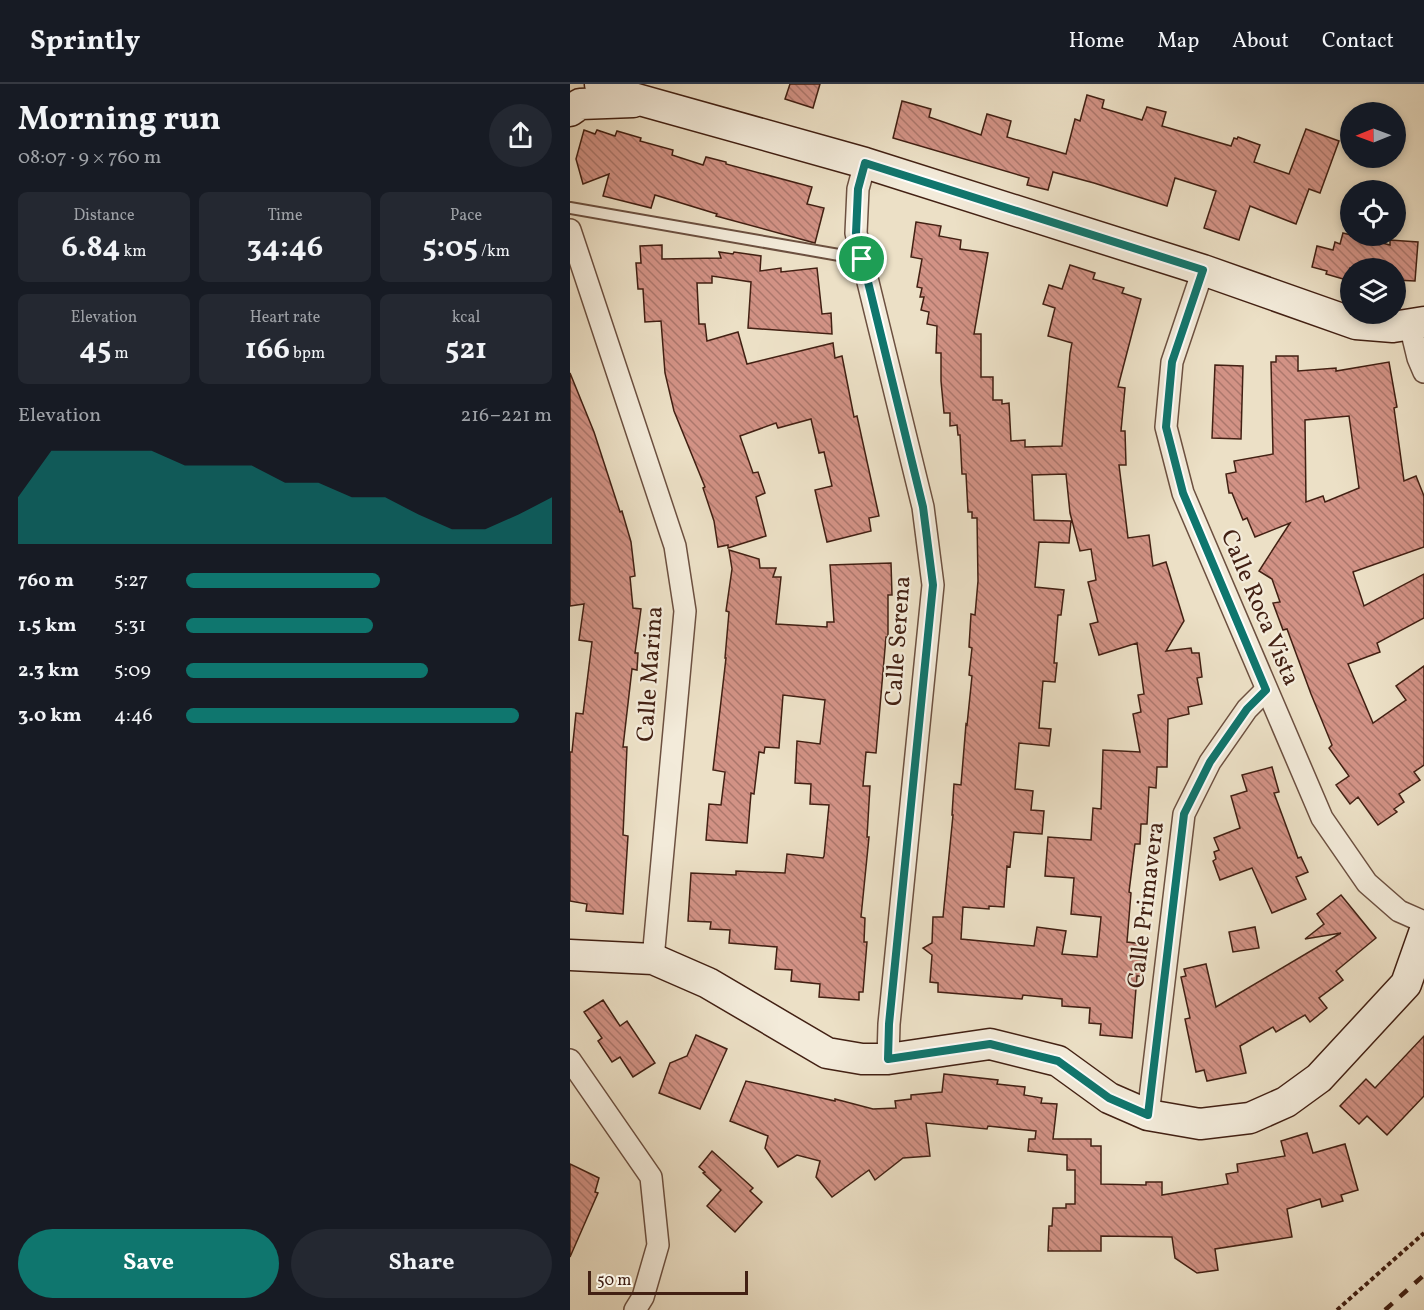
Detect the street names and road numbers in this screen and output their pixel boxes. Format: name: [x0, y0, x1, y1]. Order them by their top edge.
street label: Calle Roca Vista: [1211, 525, 1307, 691]
street label: Calle Serena: [877, 575, 921, 707]
street label: Calle Marina: [629, 605, 673, 743]
street label: Calle Primavera: [1120, 820, 1174, 990]

